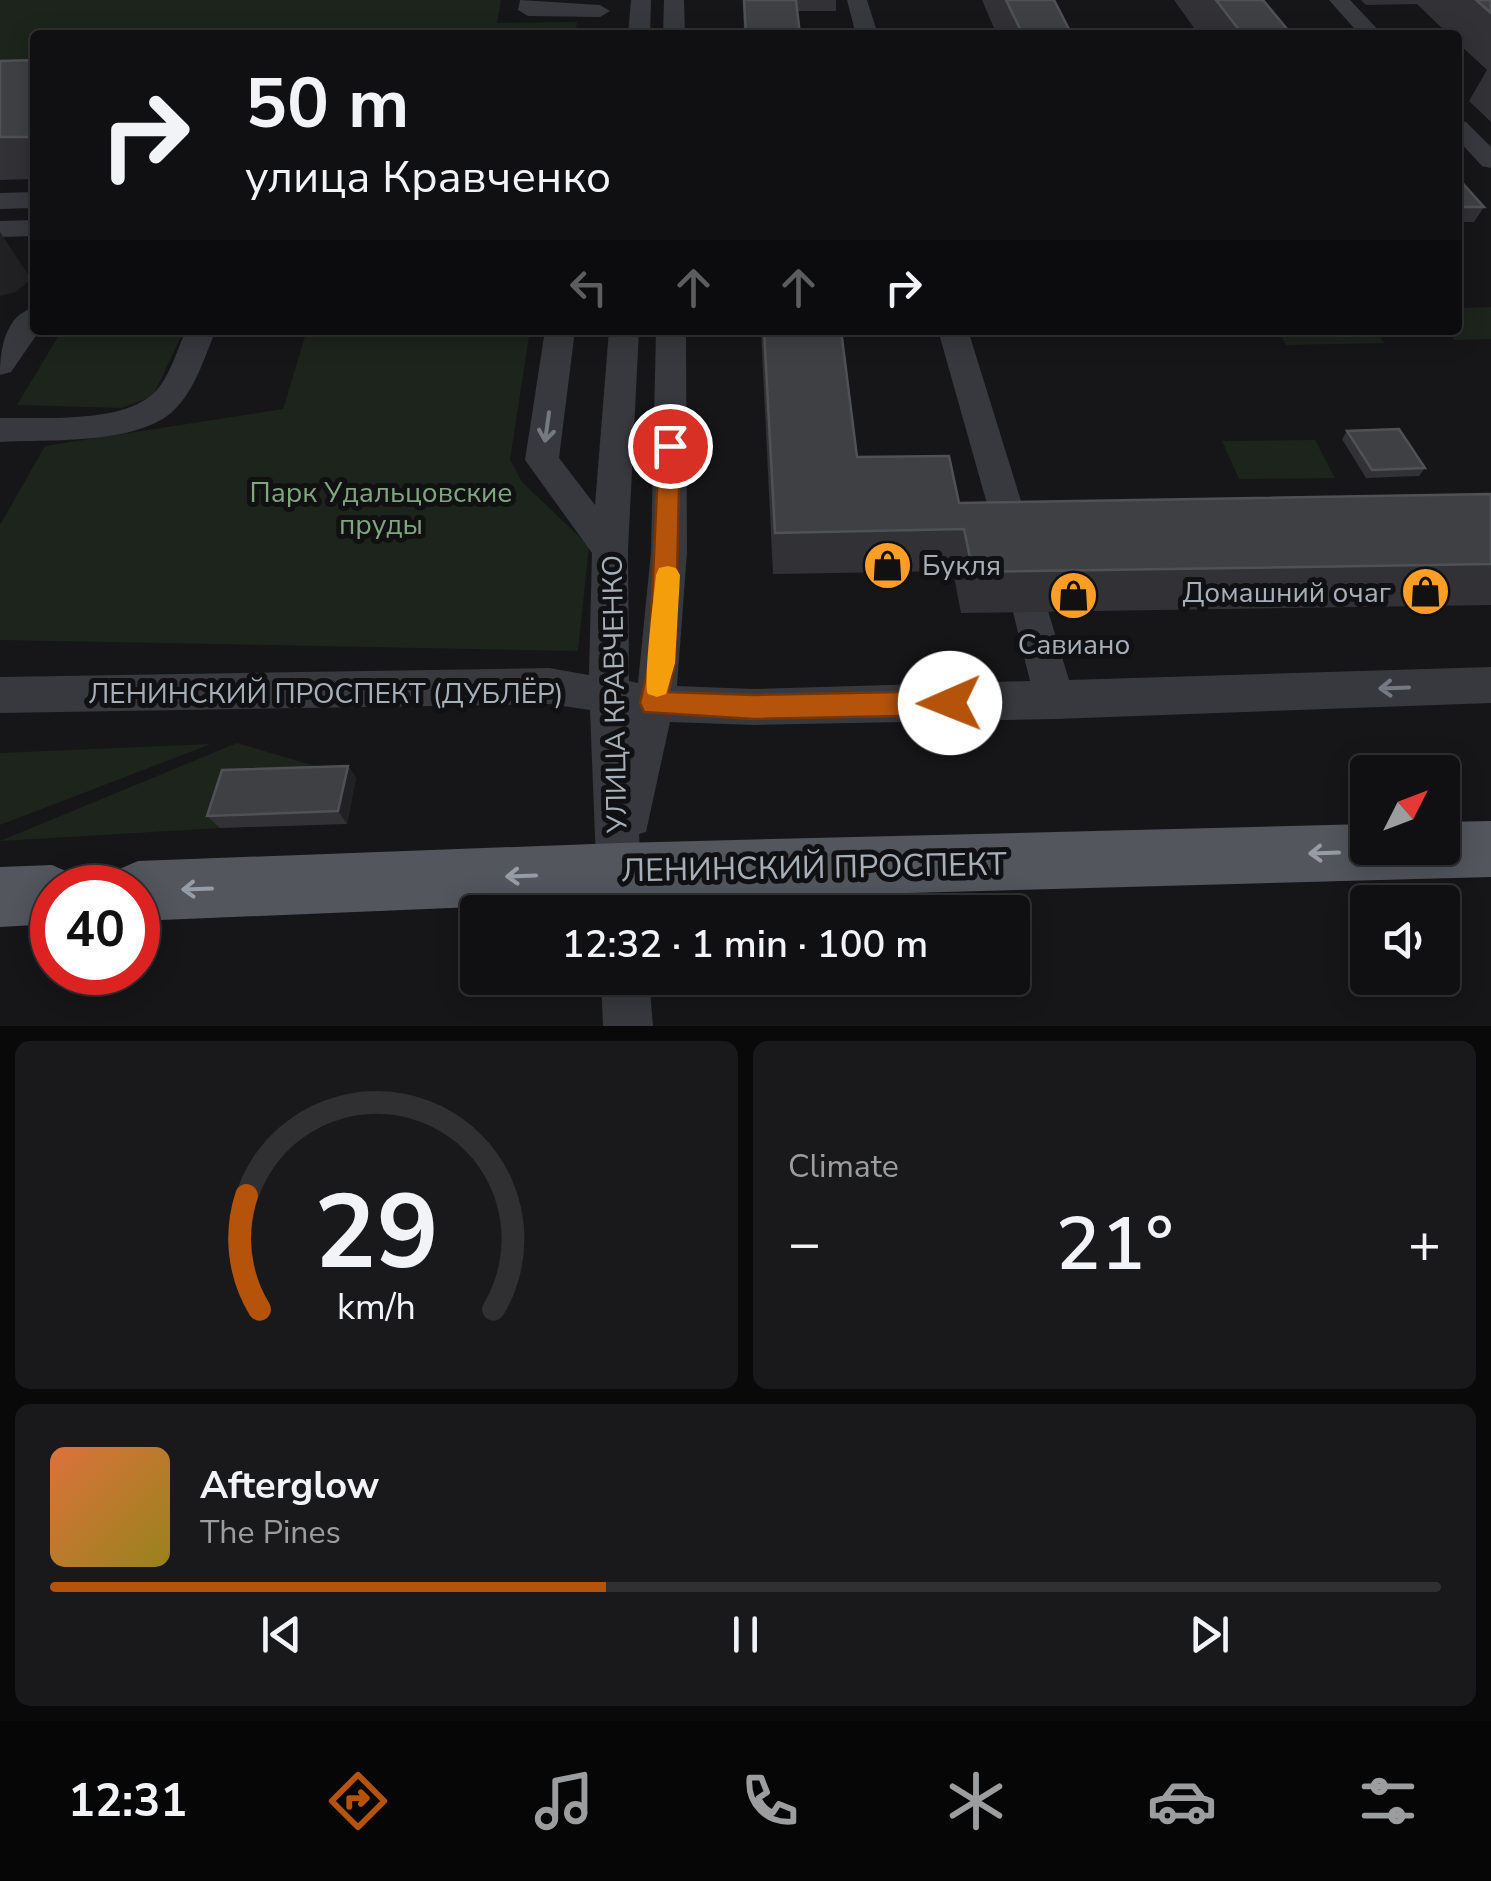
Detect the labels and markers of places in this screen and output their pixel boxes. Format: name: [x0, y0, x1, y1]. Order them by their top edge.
pin: [628, 404, 713, 489]
shop icon: Букля: [861, 539, 913, 591]
place label: Букля: [922, 547, 1001, 585]
shop icon: Домашний очаг: [1400, 566, 1452, 618]
shop icon: Савиано: [1048, 570, 1100, 622]
place label: Домашний очаг: [1183, 574, 1391, 612]
place label: Савиано: [1018, 626, 1130, 664]

